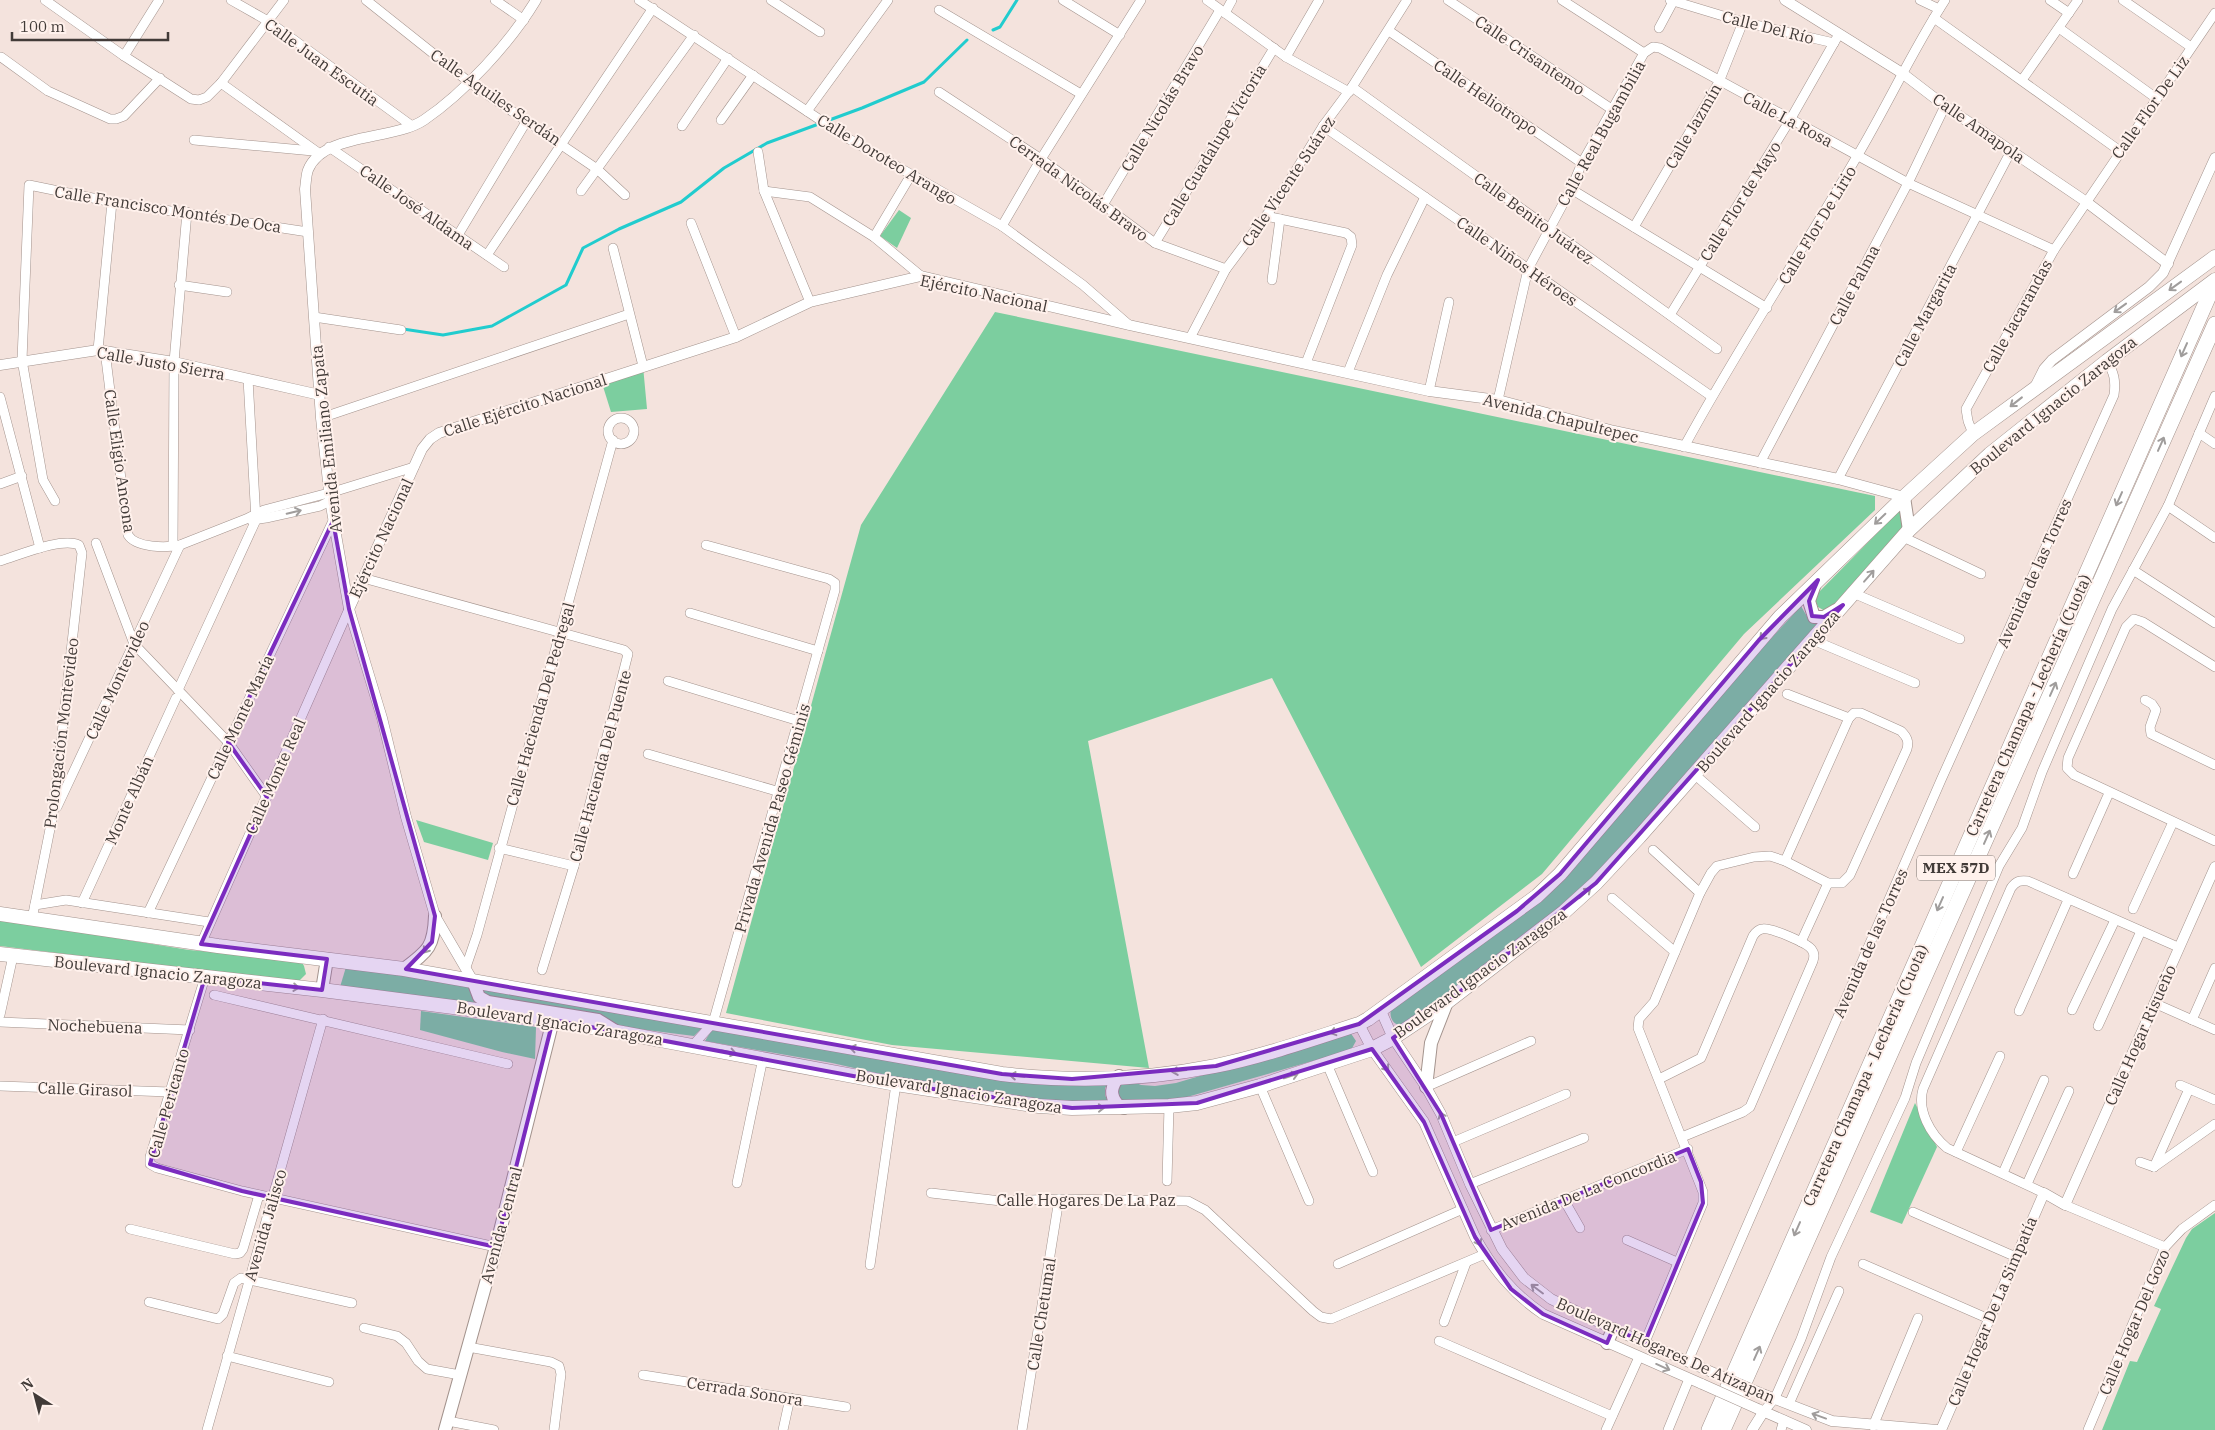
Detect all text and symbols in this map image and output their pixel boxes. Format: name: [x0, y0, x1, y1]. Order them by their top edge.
street label: Calle Del Río: [1720, 6, 1816, 48]
scale bar: [12, 10, 169, 42]
street label: Calle Crisantemo: [1471, 11, 1589, 99]
street label: Calle Juan Escutia: [261, 14, 383, 110]
text: 100 m: [20, 17, 65, 36]
street label: Calle Nicolás Bravo: [1116, 41, 1208, 175]
street label: Calle Aquiles Serdán: [427, 44, 565, 150]
street label: Calle Flor De Liz: [2107, 51, 2193, 163]
street label: Calle Heliotropo: [1430, 55, 1542, 139]
street label: Calle Real Bugambilia: [1553, 56, 1650, 209]
street label: Calle Guadalupe Victoria: [1158, 60, 1270, 230]
street label: Calle Jazmín: [1660, 80, 1726, 172]
street label: Calle La Rosa: [1740, 87, 1837, 151]
street label: Calle Amapola: [1929, 89, 2029, 167]
street label: Calle Doroteo Arango: [814, 110, 960, 208]
street label: Calle Vicente Suárez: [1237, 112, 1339, 250]
street label: Cerrada Nicolás Bravo: [1005, 131, 1153, 245]
street label: Calle Flor de Mayo: [1695, 137, 1785, 265]
street label: Calle José Aldama: [356, 160, 478, 254]
street label: Calle Flor De Lirio: [1774, 162, 1860, 288]
street label: Calle Benito Juárez: [1470, 168, 1598, 268]
street label: Calle Francisco Montés De Oca: [53, 181, 283, 237]
street label: Calle Niños Héroes: [1453, 212, 1581, 310]
street label: Calle Palma: [1824, 241, 1884, 329]
street label: Calle Jacarandas: [1978, 256, 2056, 376]
street label: Calle Margarita: [1889, 260, 1961, 370]
street label: Ejército Nacional: [919, 270, 1050, 316]
one-way arrow: [2169, 280, 2183, 291]
one-way arrow: [2113, 303, 2127, 313]
street label: Boulevard Ignacio Zaragoza: [1966, 331, 2141, 478]
street label: Calle Justo Sierra: [95, 342, 227, 384]
one-way arrow: [2179, 342, 2189, 357]
street label: Avenida Emiliano Zapata: [306, 344, 346, 534]
street label: Calle Ejército Nacional: [441, 369, 609, 441]
street label: Calle Eligio Ancona: [100, 388, 140, 534]
street label: Avenida Chapultepec: [1481, 389, 1641, 447]
one-way arrow: [2010, 397, 2023, 408]
one-way arrow: [2157, 437, 2167, 452]
street label: Ejército Nacional: [345, 475, 418, 601]
one-way arrow: [2113, 491, 2123, 506]
street label: Avenida de las Torres: [1992, 495, 2076, 651]
one-way arrow: [285, 507, 301, 516]
one-way arrow: [1874, 513, 1886, 526]
one-way arrow: [1863, 570, 1874, 583]
street label: Carretera Chamapa - Lechería (Cuota): [1961, 571, 2095, 839]
street label: Calle Hacienda Del Pedregal: [501, 600, 579, 808]
street label: Boulevard Ignacio Zaragoza: [1692, 605, 1844, 776]
street label: Calle Montevideo: [81, 617, 153, 743]
one-way arrow: [1759, 628, 1771, 641]
street label: Prolongación Montevideo: [39, 637, 83, 829]
street label: Calle Monte María: [202, 651, 278, 783]
street label: Calle Hacienda Del Puente: [565, 668, 635, 864]
one-way arrow: [2048, 682, 2058, 697]
street label: Privada Avenida Paseo Géminis: [730, 701, 814, 935]
street label: Calle Monte Real: [240, 715, 310, 837]
street label: Monte Albán: [100, 752, 158, 848]
one-way arrow: [1982, 830, 1992, 845]
road number: MEX 57D: [1917, 856, 1995, 880]
street label: Avenida de las Torres: [1828, 865, 1912, 1021]
one-way arrow: [1579, 887, 1592, 899]
one-way arrow: [1935, 896, 1945, 911]
street label: Boulevard Ignacio Zaragoza: [1390, 903, 1571, 1042]
one-way arrow: [422, 940, 433, 953]
street label: Carretera Chamapa - Lechería (Cuota): [1798, 941, 1932, 1209]
street label: Boulevard Ignacio Zaragoza: [53, 951, 263, 993]
street label: Calle Hogar Risueño: [2100, 962, 2180, 1108]
one-way arrow: [284, 982, 300, 992]
street label: Boulevard Ignacio Zaragoza: [455, 997, 665, 1049]
street label: Nochebuena: [47, 1014, 143, 1038]
one-way arrow: [1329, 1027, 1345, 1036]
one-way arrow: [850, 1043, 866, 1053]
street label: Calle Pericanto: [143, 1046, 193, 1160]
one-way arrow: [721, 1047, 737, 1057]
one-way arrow: [1379, 1058, 1390, 1071]
street label: Boulevard Ignacio Zaragoza: [854, 1065, 1064, 1117]
one-way arrow: [1172, 1067, 1188, 1077]
one-way arrow: [1282, 1070, 1298, 1080]
one-way arrow: [1010, 1071, 1026, 1081]
street label: Calle Girasol: [37, 1077, 133, 1101]
one-way arrow: [1088, 1103, 1105, 1113]
one-way arrow: [1437, 1112, 1447, 1127]
street label: Avenida De La Concordia: [1497, 1145, 1679, 1234]
street label: Avenida Central: [476, 1164, 526, 1286]
street label: Avenida Jalisco: [239, 1167, 291, 1283]
street label: Calle Hogares De La Paz: [996, 1190, 1176, 1210]
street label: Calle Hogar De La Simpatía: [1943, 1213, 2041, 1409]
one-way arrow: [1792, 1221, 1802, 1236]
one-way arrow: [1473, 1231, 1482, 1246]
street label: Calle Hogar Del Gozo: [2094, 1246, 2174, 1398]
street label: Calle Chetumal: [1022, 1256, 1060, 1372]
one-way arrow: [1531, 1284, 1544, 1295]
street label: Boulevard Hogares De Atizapan: [1553, 1293, 1779, 1407]
one-way arrow: [1752, 1346, 1762, 1361]
one-way arrow: [1655, 1363, 1670, 1373]
north arrow: [10, 1370, 60, 1420]
street label: Cerrada Sonora: [685, 1372, 805, 1410]
text: N: [18, 1374, 37, 1395]
one-way arrow: [1812, 1411, 1827, 1420]

